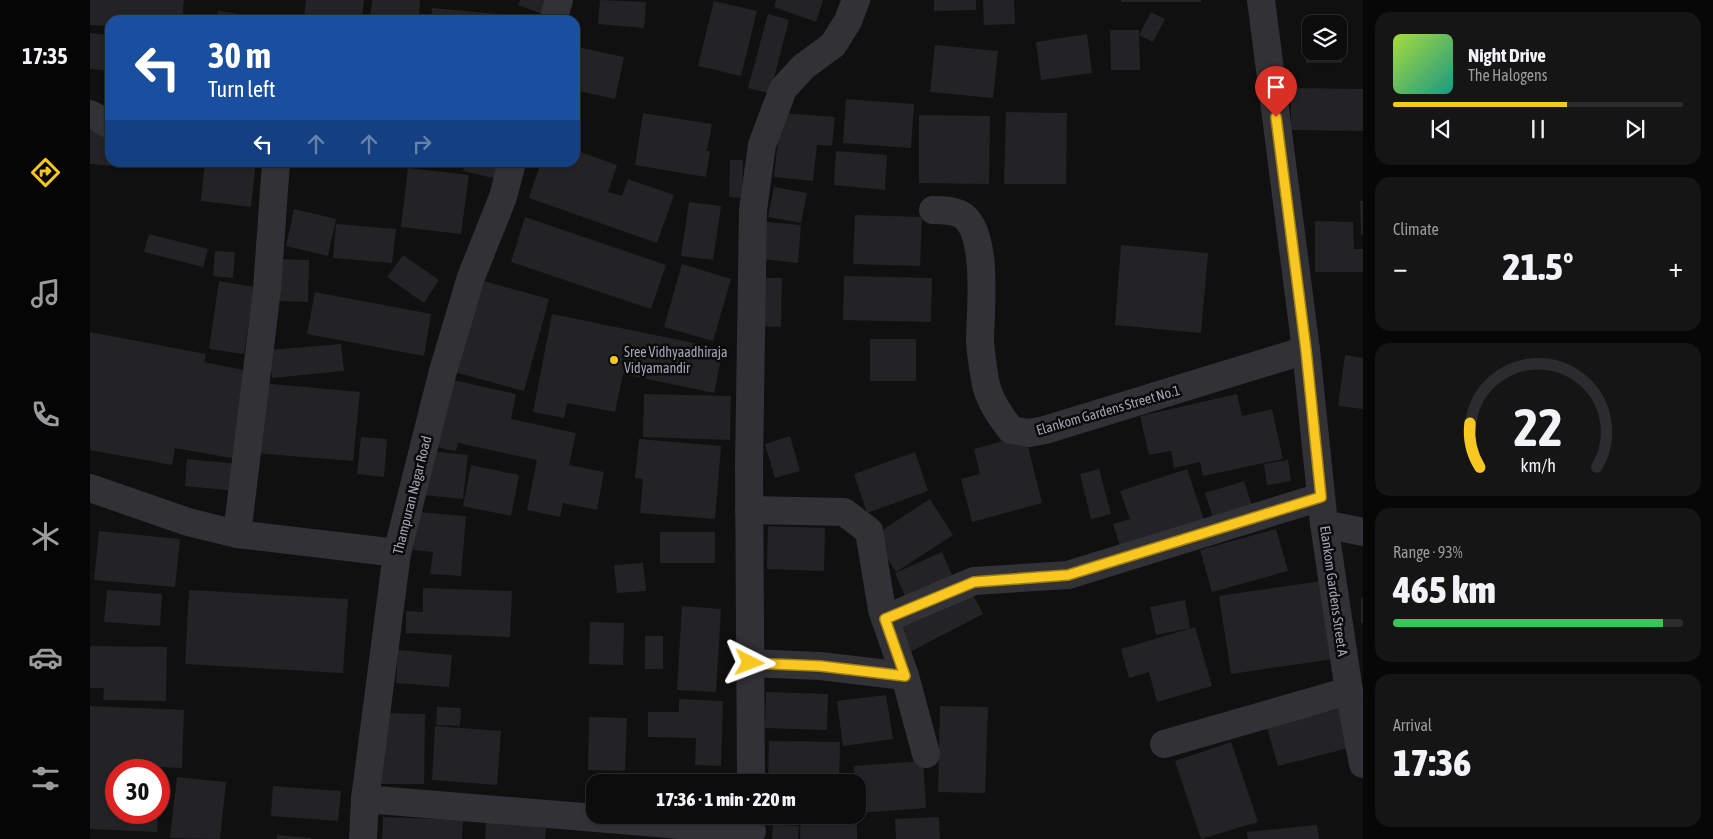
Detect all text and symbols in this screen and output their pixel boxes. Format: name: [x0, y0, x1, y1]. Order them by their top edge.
map controls: [1302, 15, 1347, 60]
button: layers: [1302, 15, 1347, 60]
icon: left: [125, 35, 190, 100]
text: 30 m: [208, 35, 271, 75]
text: 17:35: [22, 43, 68, 69]
text: Night Drive: [1468, 44, 1546, 66]
pin: [1255, 66, 1297, 117]
text: The Halogens: [1468, 66, 1548, 84]
icon: arrive: [1262, 73, 1290, 101]
text: Turn left: [208, 76, 275, 102]
icon: previous: [1427, 115, 1455, 143]
icon: pause: [1524, 115, 1552, 143]
icon: next: [1621, 115, 1649, 143]
icon: left: [249, 130, 277, 158]
icon: ahead: [302, 130, 330, 158]
icon: ahead: [355, 130, 383, 158]
icon: right: [408, 130, 436, 158]
icon: directions: [28, 155, 63, 190]
text: Climate: [1393, 220, 1439, 238]
text: 21.5°: [1503, 245, 1573, 288]
text: −: [1393, 251, 1408, 283]
text: +: [1668, 251, 1683, 283]
icon: music: [28, 276, 63, 311]
place label: Sree Vidhyaadhiraja Vidyamandir: [624, 344, 727, 376]
marker: Sree Vidhyaadhiraja Vidyamandir: [608, 354, 620, 366]
street label: Elankom Gardens Street No.1: [1034, 382, 1182, 438]
icon: phone: [28, 397, 63, 432]
text: 22: [1514, 397, 1562, 457]
street label: Thampuran Nagar Road: [390, 434, 434, 556]
text: km/h: [1520, 455, 1556, 476]
icon: climate: [28, 519, 63, 554]
street label: Elankom Gardens Street A: [1317, 525, 1351, 657]
text: Range · 93%: [1393, 543, 1463, 561]
text: 465 km: [1393, 568, 1496, 611]
position arrow: [723, 636, 775, 688]
icon: car: [28, 640, 63, 675]
text: Arrival: [1393, 716, 1432, 734]
text: 17:36: [1393, 741, 1471, 784]
speed limit sign: 30: [105, 759, 170, 824]
icon: filters: [28, 761, 63, 796]
text: 17:36 · 1 min · 220 m: [656, 788, 796, 810]

